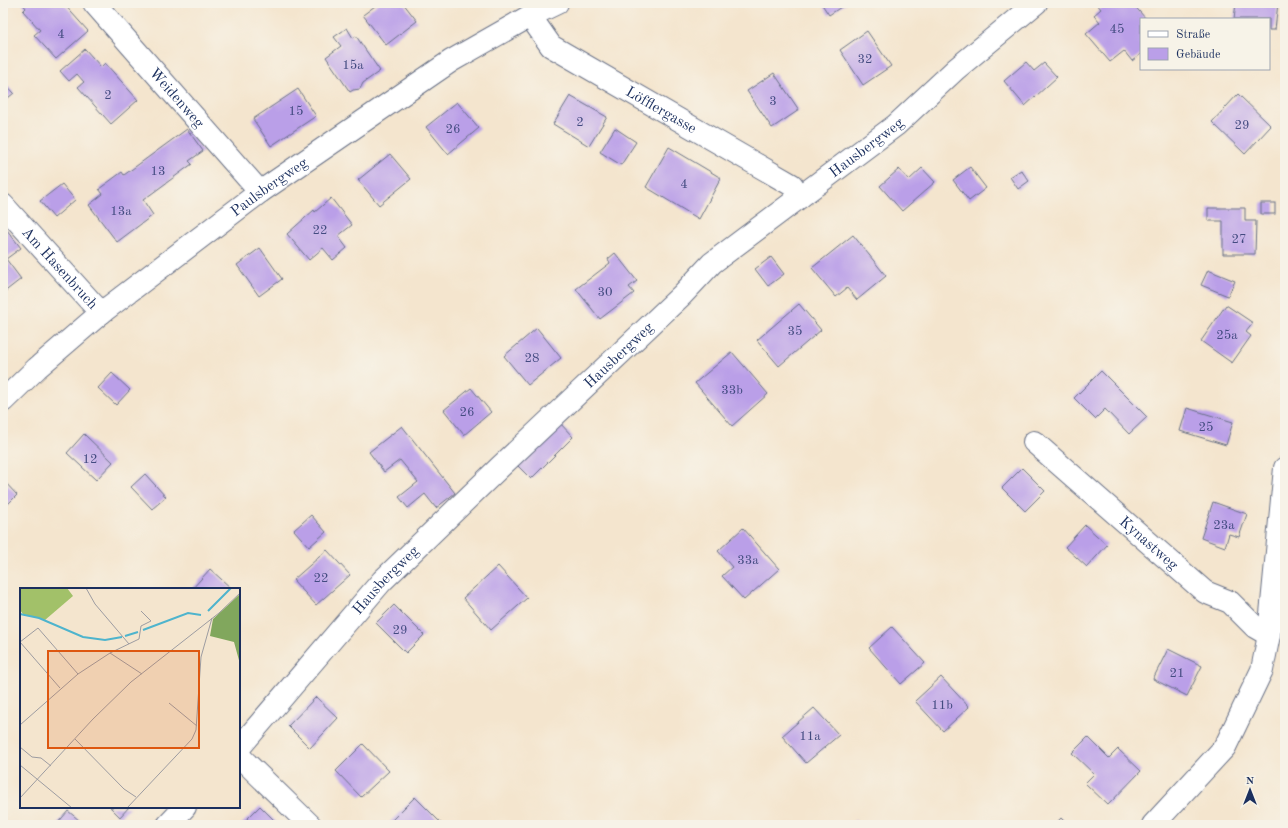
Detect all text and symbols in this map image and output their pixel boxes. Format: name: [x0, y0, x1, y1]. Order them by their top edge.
legend: [1140, 18, 1270, 70]
house number: 45: [1109, 23, 1125, 36]
house number: 4: [57, 28, 65, 41]
text: Straße: [1176, 29, 1211, 41]
text: Gebäude: [1176, 49, 1221, 61]
house number: 32: [857, 53, 873, 66]
house number: 15a: [342, 59, 364, 72]
street label: Weidenweg: [146, 66, 206, 132]
street label: Löfflergasse: [623, 85, 699, 137]
house number: 2: [104, 89, 112, 102]
house number: 3: [769, 95, 777, 108]
house number: 15: [288, 105, 304, 118]
house number: 2: [576, 116, 584, 129]
street label: Hausbergweg: [827, 116, 907, 181]
house number: 29: [1234, 119, 1250, 132]
house number: 26: [445, 123, 461, 136]
street label: Paulsbergweg: [229, 156, 311, 220]
house number: 13: [150, 165, 166, 178]
house number: 4: [680, 178, 688, 191]
house number: 13a: [110, 205, 132, 218]
house number: 22: [312, 224, 328, 237]
street label: Am Hasenbruch: [18, 225, 100, 313]
house number: 27: [1231, 233, 1247, 246]
house number: 30: [597, 286, 613, 299]
street label: Hausbergweg: [582, 320, 657, 392]
house number: 35: [787, 325, 803, 338]
house number: 25a: [1216, 329, 1238, 342]
house number: 28: [524, 352, 540, 365]
house number: 33b: [721, 384, 743, 397]
house number: 26: [459, 406, 475, 419]
house number: 25: [1198, 421, 1214, 434]
house number: 12: [82, 453, 98, 466]
street label: Kynastweg: [1116, 514, 1180, 574]
house number: 23a: [1213, 519, 1235, 532]
street label: Hausbergweg: [351, 544, 422, 618]
house number: 33a: [737, 554, 759, 567]
house number: 22: [313, 572, 329, 585]
inset map: [20, 588, 240, 808]
house number: 29: [392, 624, 408, 637]
house number: 21: [1169, 667, 1185, 680]
house number: 11b: [931, 699, 953, 712]
house number: 11a: [799, 730, 821, 743]
north arrow: [1230, 770, 1270, 810]
text: N: [1246, 776, 1255, 787]

